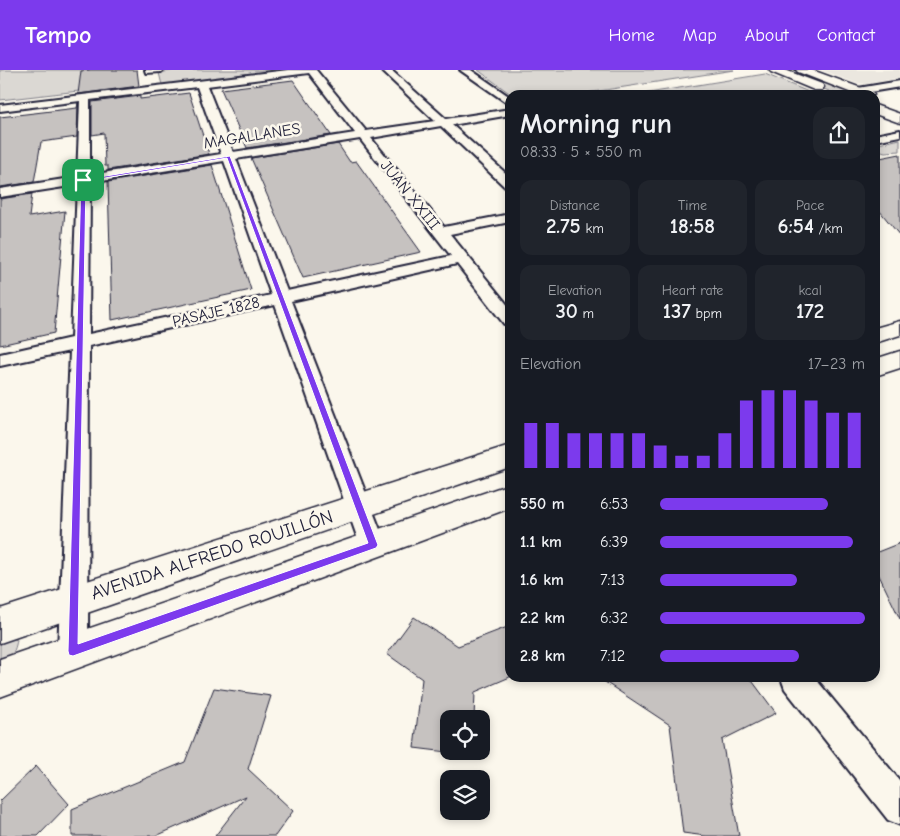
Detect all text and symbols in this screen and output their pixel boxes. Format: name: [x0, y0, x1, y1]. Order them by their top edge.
text: Tempo: [25, 21, 91, 49]
text: Home: [608, 25, 655, 46]
text: Map: [683, 25, 717, 46]
text: About: [745, 25, 789, 46]
text: Contact: [817, 25, 875, 46]
button: share: [813, 107, 865, 159]
text: Morning run: [520, 108, 672, 140]
street label: MAGALLANES: [202, 119, 302, 153]
text: 08:33 · 5 × 550 m: [520, 143, 642, 161]
street label: JUAN XXIII: [377, 157, 443, 233]
pin: [62, 159, 104, 201]
icon: arrive: [69, 166, 97, 194]
text: Distance: [550, 197, 600, 214]
text: Time: [678, 197, 707, 214]
text: Pace: [796, 197, 824, 214]
text: 2.75: [546, 214, 581, 238]
text: 18:58: [670, 214, 715, 238]
text: 6:54: [777, 214, 814, 238]
text: km: [581, 220, 604, 237]
text: /km: [814, 220, 843, 237]
text: Elevation: [548, 282, 602, 299]
text: Heart rate: [662, 282, 723, 299]
text: kcal: [798, 282, 822, 299]
street label: PASAJE 1828: [171, 293, 261, 331]
text: 30: [556, 299, 578, 323]
text: 137: [663, 299, 691, 323]
text: 172: [796, 299, 824, 323]
text: m: [578, 305, 594, 322]
text: bpm: [691, 305, 722, 322]
text: Elevation: [520, 355, 581, 373]
text: 17–23 m: [808, 355, 865, 373]
text: 550 m: [520, 495, 565, 513]
text: 6:53: [600, 495, 628, 513]
street label: AVENIDA ALFREDO ROUILLÓN: [88, 505, 336, 605]
text: 1.1 km: [520, 533, 562, 551]
text: 6:39: [600, 533, 628, 551]
text: 1.6 km: [520, 571, 564, 589]
text: 7:13: [600, 571, 625, 589]
text: 2.2 km: [520, 609, 565, 627]
text: 6:32: [600, 609, 628, 627]
text: 2.8 km: [520, 647, 565, 665]
text: 7:12: [600, 647, 625, 665]
map controls: [440, 710, 490, 820]
button: locate: [440, 710, 490, 760]
button: layers: [440, 770, 490, 820]

